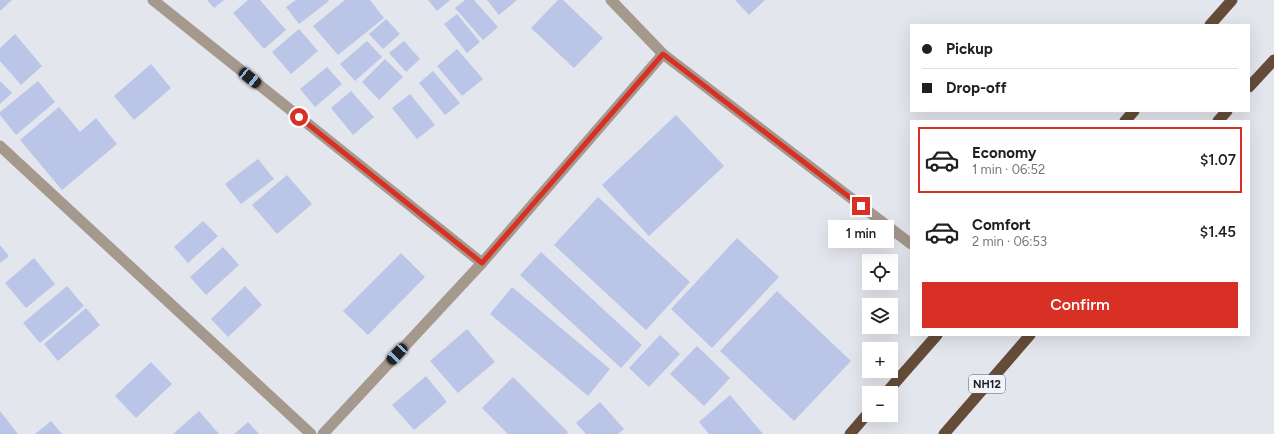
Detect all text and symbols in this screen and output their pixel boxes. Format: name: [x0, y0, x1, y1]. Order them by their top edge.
text: Pickup: [946, 40, 993, 58]
car: [237, 66, 263, 90]
text: Drop-off: [946, 79, 1007, 97]
route start: [290, 108, 308, 126]
icon: car: [924, 142, 960, 178]
text: Economy: [972, 144, 1037, 162]
text: $1.07: [1200, 151, 1236, 169]
text: 1 min · 06:52: [972, 162, 1045, 177]
route end: [852, 197, 870, 215]
icon: car: [924, 214, 960, 250]
text: Comfort: [972, 216, 1031, 234]
callout: 1 min: [828, 220, 894, 248]
text: $1.45: [1200, 223, 1236, 241]
text: 1 min: [846, 226, 876, 241]
text: 2 min · 06:53: [972, 234, 1047, 249]
map controls: [862, 254, 898, 422]
button: locate: [862, 254, 898, 290]
button: Confirm: [922, 282, 1238, 328]
button: layers: [862, 298, 898, 334]
car: [384, 341, 410, 367]
button: +: [862, 342, 898, 378]
road number: NH12: [969, 375, 1005, 393]
button: −: [862, 386, 898, 422]

